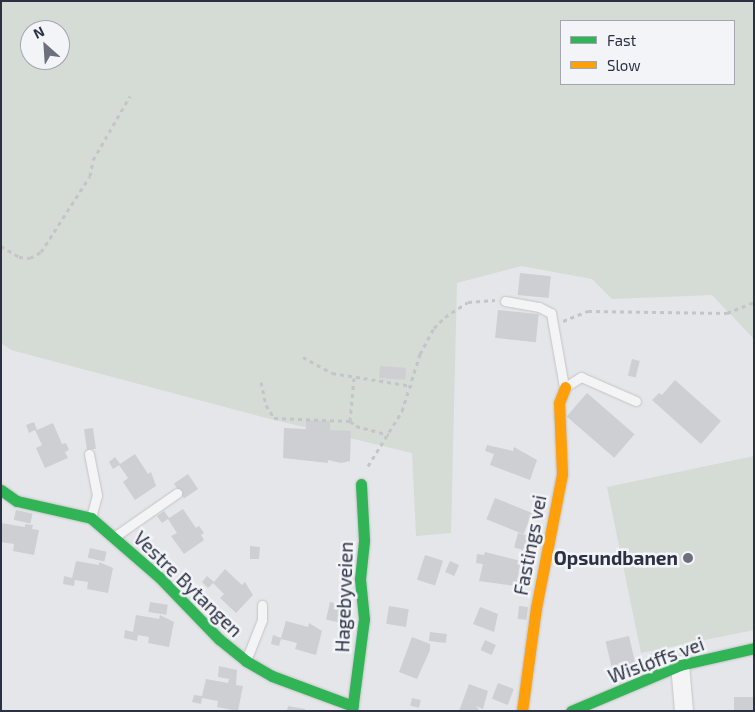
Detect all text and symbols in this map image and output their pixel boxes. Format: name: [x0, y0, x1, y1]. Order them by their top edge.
north arrow: [20, 20, 70, 70]
legend: [560, 20, 735, 85]
text: N: [30, 22, 47, 42]
text: Fast: [607, 31, 636, 49]
text: Slow: [607, 56, 641, 74]
street label: Fastings vei: [509, 493, 551, 597]
street label: Vestre Bytangen: [129, 526, 247, 642]
street label: Hagebyveien: [331, 541, 357, 653]
place label: Opsundbanen: [554, 547, 678, 569]
marker: Opsundbanen: [682, 552, 694, 564]
street label: Wisløffs vei: [605, 632, 707, 688]

